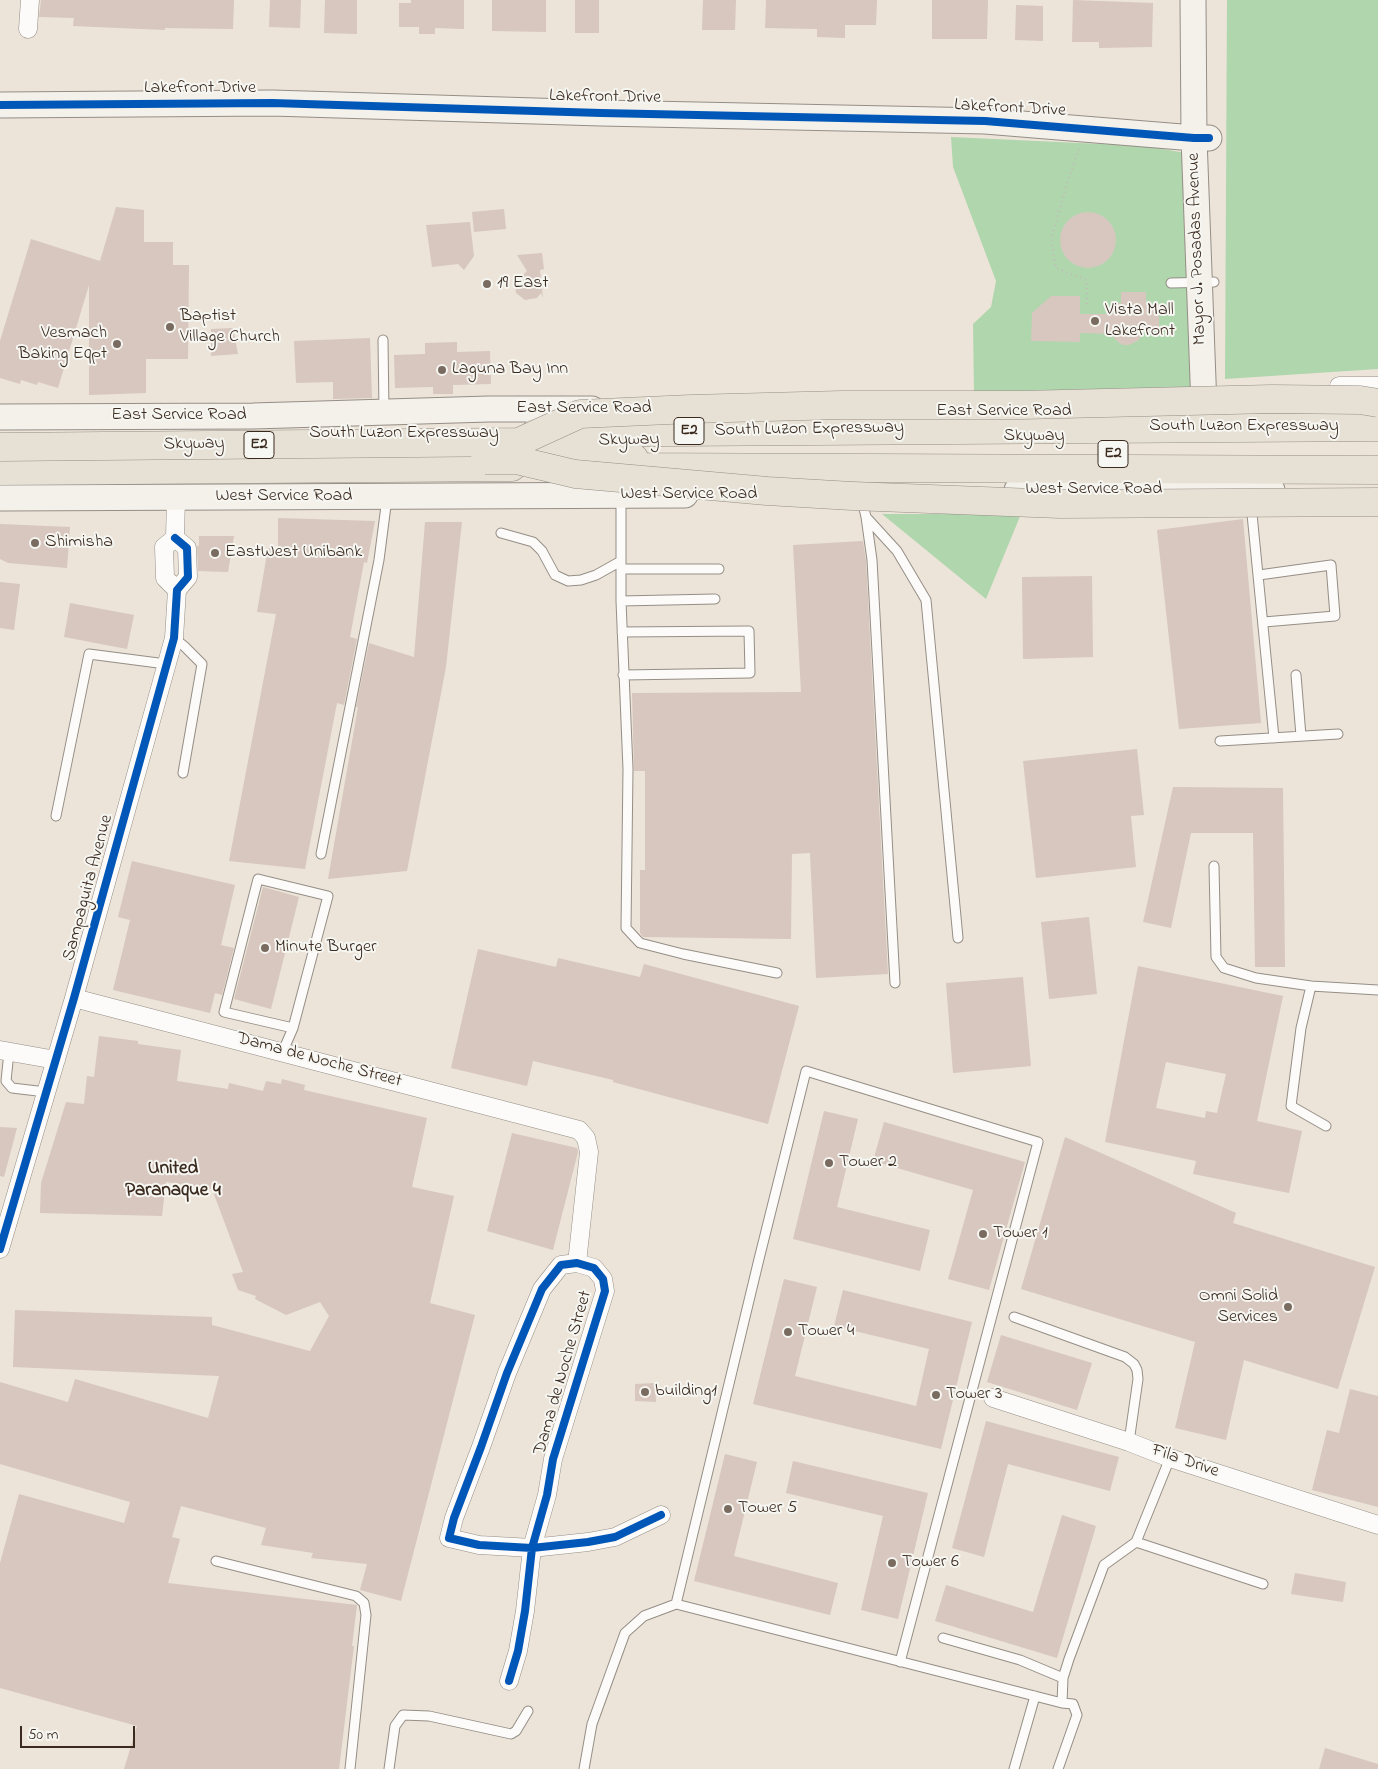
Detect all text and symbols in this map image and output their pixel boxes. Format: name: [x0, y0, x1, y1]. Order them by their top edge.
street label: Lakefront Drive: [144, 78, 256, 100]
street label: Lakefront Drive: [549, 86, 661, 110]
street label: Lakefront Drive: [953, 95, 1067, 123]
street label: Mayor J. Posadas Avenue: [1184, 152, 1212, 346]
place label: 19 East: [497, 273, 548, 295]
marker: 19 East: [481, 278, 493, 290]
place label: Vista Mall Lakefront: [1105, 300, 1175, 342]
place label: Baptist Village Church: [180, 306, 280, 348]
marker: Vista Mall Lakefront: [1089, 315, 1101, 327]
marker: Baptist Village Church: [164, 321, 176, 333]
place label: Vesmach Baking Eqpt: [18, 323, 107, 366]
marker: Vesmach Baking Eqpt: [111, 338, 123, 350]
place label: Laguna Bay Inn: [452, 359, 568, 381]
marker: Laguna Bay Inn: [436, 364, 448, 376]
street label: East Service Road: [516, 398, 652, 420]
street label: East Service Road: [936, 401, 1072, 423]
street label: East Service Road: [111, 405, 247, 427]
street label: South Luzon Expressway: [1149, 416, 1339, 438]
road number: E2: [674, 418, 704, 444]
street label: South Luzon Expressway: [714, 418, 904, 442]
street label: South Luzon Expressway: [309, 423, 499, 445]
street label: Skyway: [1004, 426, 1064, 448]
street label: Skyway: [598, 430, 660, 452]
road number: E2: [244, 432, 274, 458]
street label: Skyway: [163, 434, 225, 456]
road number: E2: [1098, 440, 1128, 468]
street label: West Service Road: [1026, 479, 1162, 501]
street label: West Service Road: [621, 484, 757, 506]
street label: West Service Road: [216, 486, 352, 508]
place label: Shimisha: [45, 532, 113, 554]
marker: Shimisha: [29, 537, 41, 549]
place label: EastWest Unibank: [225, 542, 362, 564]
marker: EastWest Unibank: [209, 547, 221, 559]
street label: Sampaguita Avenue: [59, 813, 119, 963]
place label: Minute Burger: [275, 937, 377, 959]
marker: Minute Burger: [259, 942, 271, 954]
street label: Dama de Noche Street: [234, 1029, 404, 1093]
place label: Tower 2: [839, 1152, 897, 1174]
marker: Tower 2: [823, 1157, 835, 1169]
district label: United Paranaque 4: [125, 1159, 221, 1203]
place label: Tower 1: [993, 1223, 1048, 1245]
marker: Tower 1: [977, 1228, 989, 1240]
place label: Omni Solid Services: [1199, 1286, 1278, 1328]
street label: Dama de Noche Street: [530, 1288, 598, 1458]
marker: Omni Solid Services: [1282, 1301, 1294, 1313]
place label: Tower 4: [798, 1321, 854, 1343]
marker: Tower 4: [782, 1326, 794, 1338]
place label: building1: [655, 1381, 717, 1403]
place label: Tower 3: [946, 1384, 1002, 1406]
marker: building1: [639, 1386, 651, 1398]
marker: Tower 3: [930, 1389, 942, 1401]
street label: Fila Drive: [1149, 1440, 1221, 1484]
place label: Tower 5: [738, 1498, 797, 1520]
marker: Tower 5: [722, 1503, 734, 1515]
place label: Tower 6: [902, 1552, 959, 1574]
marker: Tower 6: [886, 1557, 898, 1569]
scale bar: [22, 1716, 138, 1748]
text: 50 m: [28, 1724, 58, 1746]

